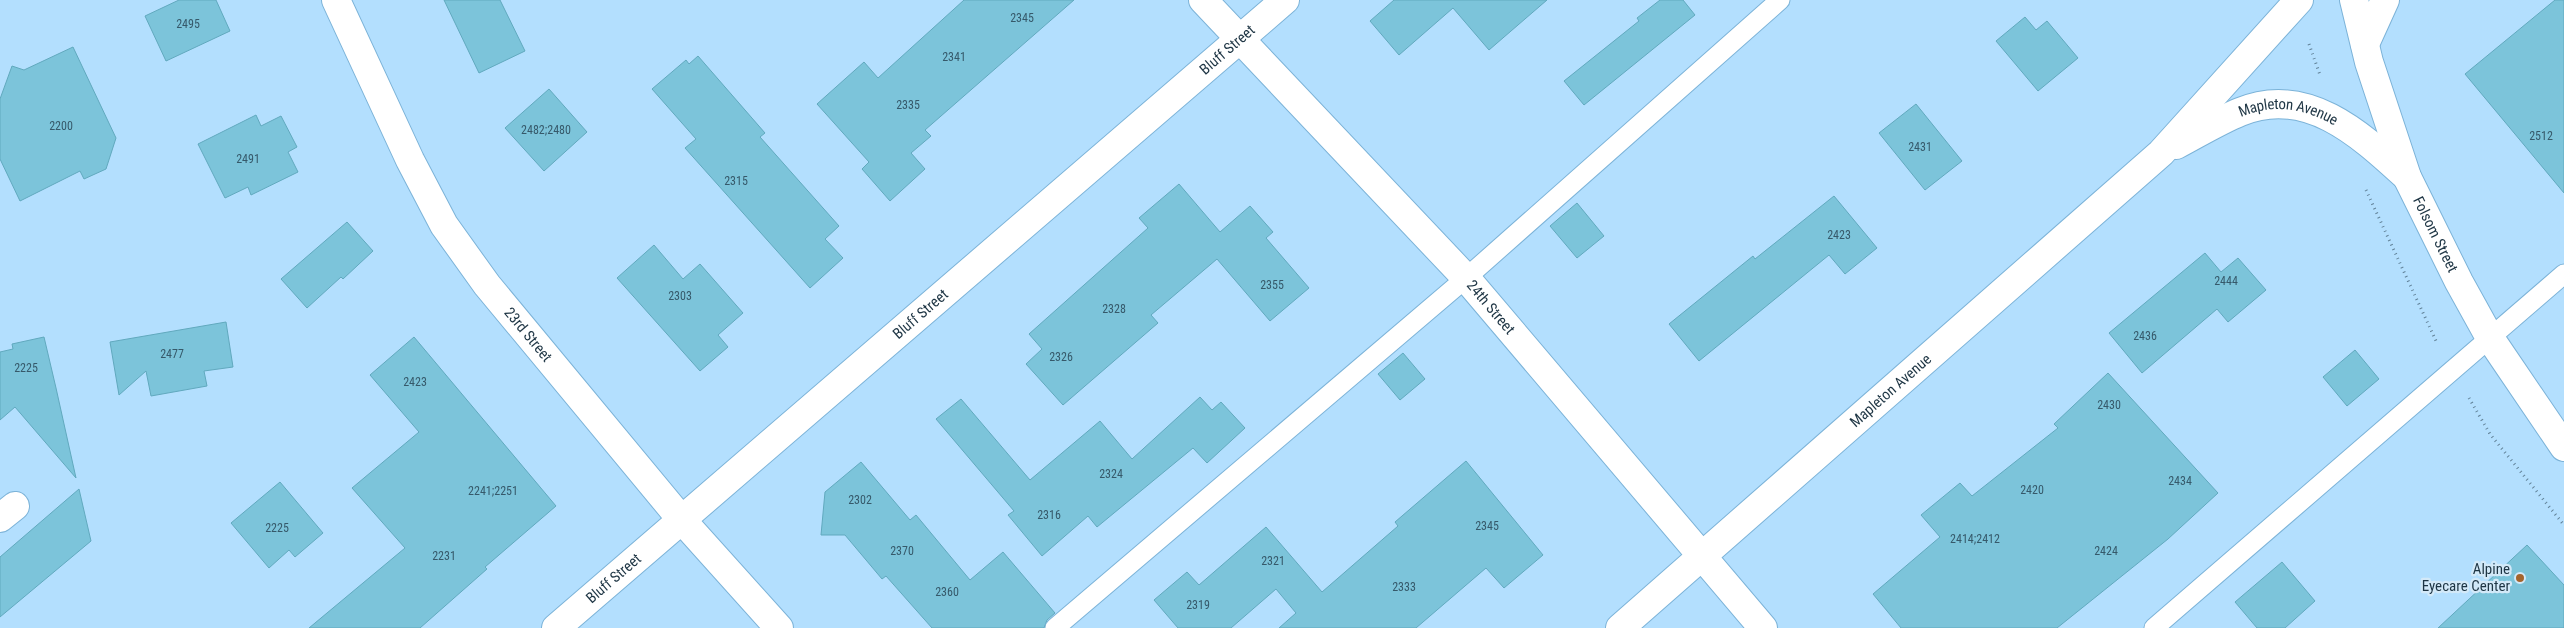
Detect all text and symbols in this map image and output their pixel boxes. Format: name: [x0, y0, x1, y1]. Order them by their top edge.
house number: 2345: [1010, 11, 1034, 25]
house number: 2495: [176, 17, 200, 31]
street label: Bluff Street: [1196, 21, 1259, 78]
house number: 2341: [942, 50, 966, 64]
street label: Mapleton Avenue: [2236, 95, 2341, 129]
house number: 2335: [896, 98, 920, 112]
house number: 2200: [49, 119, 73, 133]
house number: 2482;2480: [521, 123, 571, 137]
house number: 2512: [2529, 129, 2553, 143]
house number: 2431: [1908, 140, 1932, 154]
house number: 2491: [236, 152, 260, 166]
house number: 2315: [724, 174, 748, 188]
street label: Folsom Street: [2409, 194, 2462, 275]
house number: 2423: [1827, 228, 1851, 242]
house number: 2444: [2214, 274, 2238, 288]
street label: 24th Street: [1463, 277, 1519, 338]
house number: 2355: [1260, 278, 1284, 292]
street label: Bluff Street: [889, 285, 952, 343]
house number: 2303: [668, 289, 692, 303]
house number: 2328: [1102, 302, 1126, 316]
street label: 23rd Street: [500, 304, 556, 366]
house number: 2436: [2133, 329, 2157, 343]
house number: 2477: [160, 347, 184, 361]
house number: 2326: [1049, 350, 1073, 364]
street label: Mapleton Avenue: [1846, 350, 1935, 431]
house number: 2225: [14, 361, 38, 375]
house number: 2423: [403, 375, 427, 389]
house number: 2430: [2097, 398, 2121, 412]
house number: 2324: [1099, 467, 1123, 481]
house number: 2434: [2168, 474, 2192, 488]
house number: 2420: [2020, 483, 2044, 497]
house number: 2241;2251: [468, 484, 518, 498]
house number: 2302: [848, 493, 872, 507]
house number: 2316: [1037, 508, 1061, 522]
house number: 2345: [1475, 519, 1499, 533]
house number: 2225: [265, 521, 289, 535]
house number: 2414;2412: [1950, 532, 2000, 546]
house number: 2370: [890, 544, 914, 558]
house number: 2424: [2094, 544, 2118, 558]
house number: 2231: [432, 549, 456, 563]
street label: Bluff Street: [582, 550, 645, 607]
house number: 2321: [1261, 554, 1285, 568]
place label: Alpine Eyecare Center: [2422, 560, 2510, 595]
marker: Alpine Eyecare Center: [2514, 572, 2526, 584]
house number: 2333: [1392, 580, 1416, 594]
house number: 2360: [935, 585, 959, 599]
house number: 2319: [1186, 598, 1210, 612]

